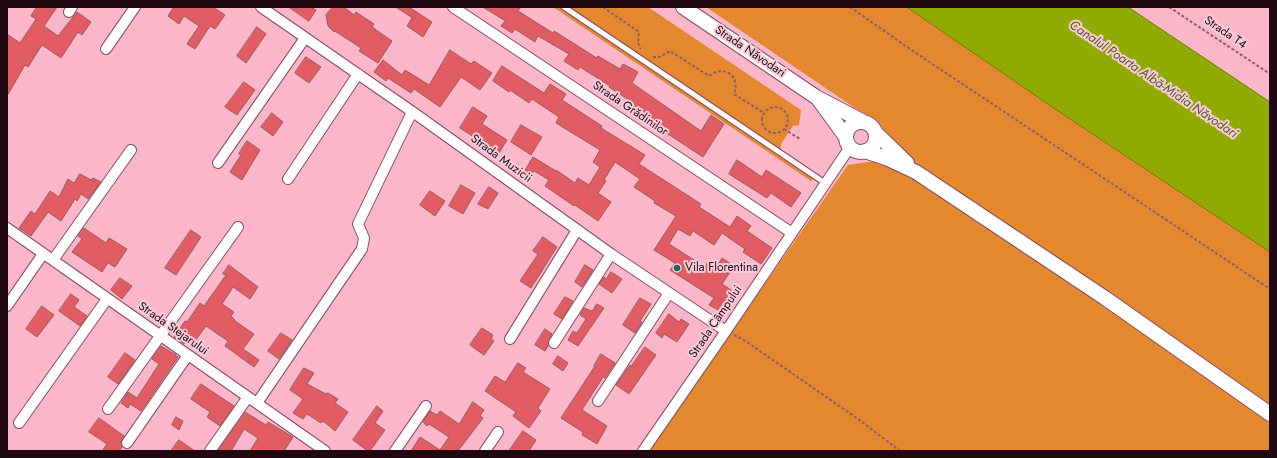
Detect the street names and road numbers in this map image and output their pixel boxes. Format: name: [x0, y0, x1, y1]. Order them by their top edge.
street label: Strada T4: [1201, 14, 1249, 52]
street label: Strada Năvodari: [712, 23, 788, 81]
street label: Strada Grădinilor: [590, 79, 670, 139]
street label: Strada Muzicii: [468, 132, 534, 186]
street label: Strada Câmpului: [686, 283, 746, 361]
street label: Strada Stejarului: [135, 299, 211, 359]

